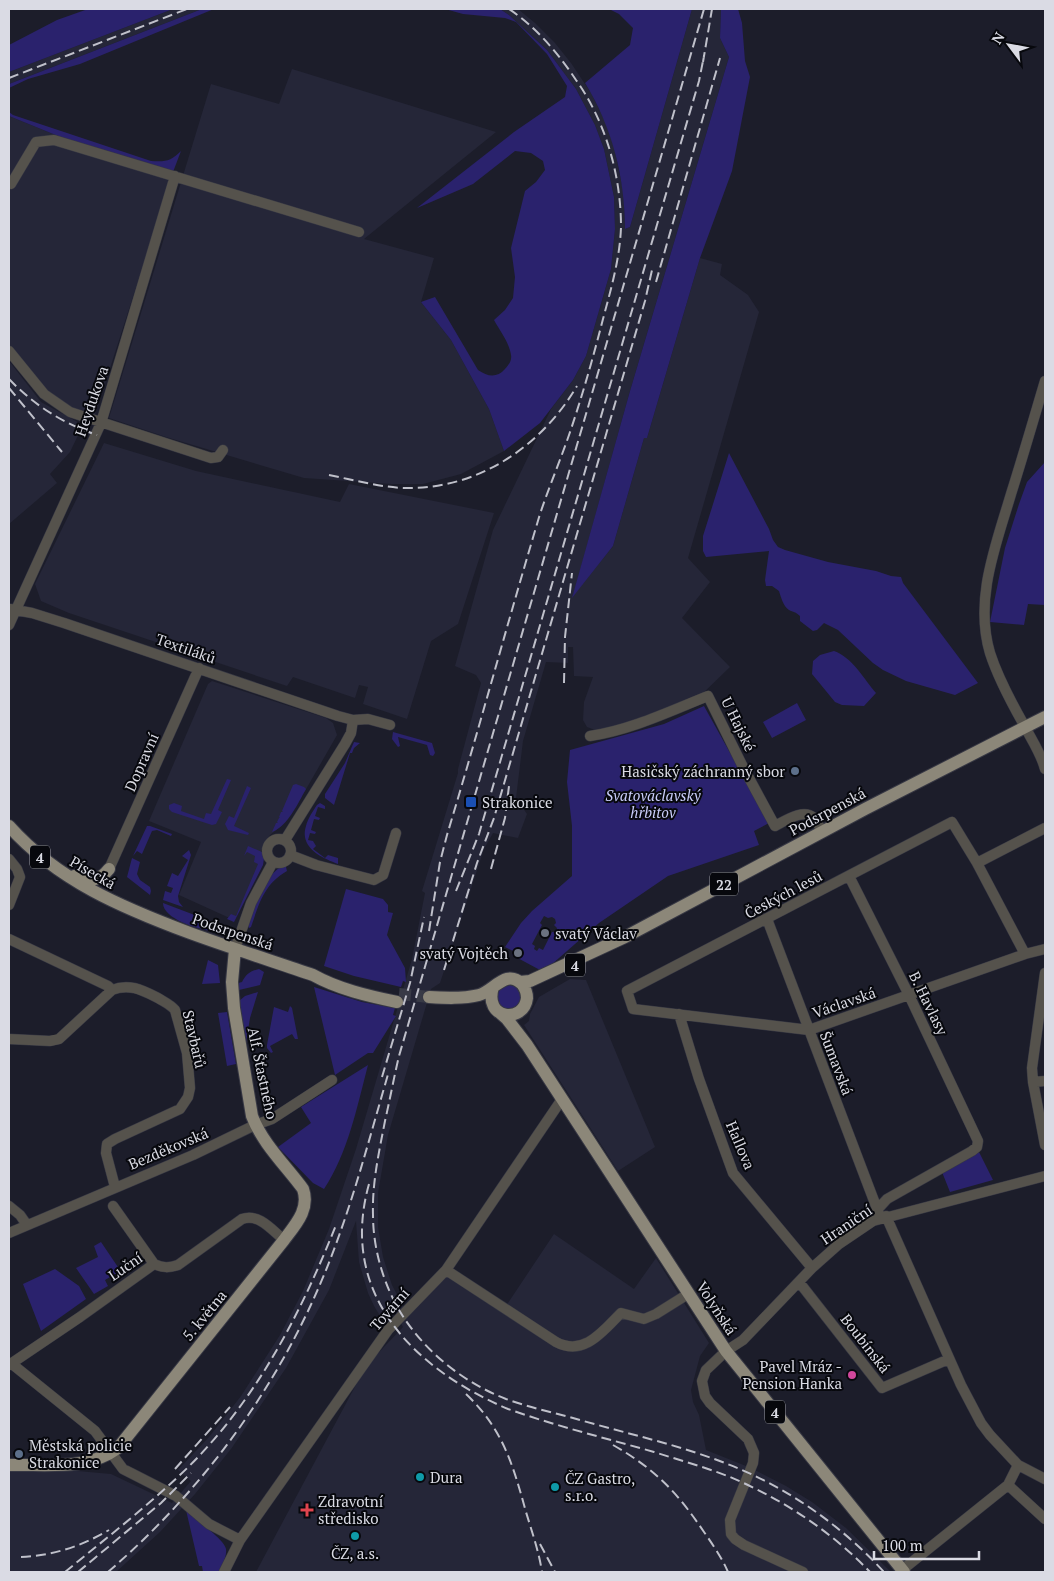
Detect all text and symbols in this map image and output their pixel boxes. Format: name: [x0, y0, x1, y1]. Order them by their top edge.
north arrow: [984, 20, 1034, 70]
text: N: [987, 28, 1009, 47]
street label: Heydukova: [70, 363, 113, 439]
street label: Textiláků: [153, 628, 219, 668]
street label: U Hajské: [717, 693, 761, 755]
street label: Dopravní: [119, 729, 163, 794]
place label: Hasičský záchranný sbor: [621, 761, 785, 781]
marker: Hasičský záchranný sbor: [789, 765, 801, 777]
street label: Podsrpenská: [785, 782, 869, 840]
park label: Svatováclavský hřbitov: [605, 785, 702, 822]
place label: Strakonice: [482, 792, 553, 812]
marker: Strakonice: [464, 795, 478, 809]
road number: 4: [30, 846, 50, 869]
street label: Písecká: [66, 851, 120, 893]
street label: Českých lesů: [741, 865, 826, 923]
road number: 22: [710, 872, 738, 896]
street label: Podsrpenská: [190, 908, 276, 954]
place label: svatý Václav: [555, 923, 637, 943]
marker: svatý Václav: [539, 927, 551, 939]
place label: svatý Vojtěch: [420, 943, 508, 963]
marker: svatý Vojtěch: [512, 947, 524, 959]
road number: 4: [565, 954, 585, 976]
street label: B. Havlasy: [905, 968, 953, 1039]
street label: Václavská: [810, 982, 879, 1022]
street label: Stavbařů: [179, 1008, 211, 1070]
street label: Alf. Šťastného: [243, 1025, 283, 1121]
street label: Šumavská: [816, 1028, 858, 1098]
street label: Hallova: [722, 1118, 760, 1173]
street label: Bezděkovská: [125, 1122, 211, 1174]
street label: Hraniční: [816, 1199, 876, 1249]
street label: Luční: [104, 1247, 146, 1285]
street label: Volyňská: [692, 1277, 742, 1339]
street label: Tovární: [365, 1283, 414, 1335]
street label: 5. května: [177, 1285, 231, 1345]
street label: Boubínská: [837, 1309, 896, 1377]
place label: Pavel Mráz - Pension Hanka: [742, 1356, 842, 1393]
marker: Pavel Mráz - Pension Hanka: [846, 1369, 858, 1381]
road number: 4: [765, 1400, 785, 1424]
place label: Městská policie Strakonice: [29, 1435, 132, 1472]
marker: Městská policie Strakonice: [13, 1448, 25, 1460]
place label: Dura: [430, 1467, 463, 1487]
place label: ČZ Gastro, s.r.o.: [565, 1468, 635, 1505]
marker: Dura: [414, 1471, 426, 1483]
marker: ČZ Gastro, s.r.o.: [549, 1481, 561, 1493]
place label: Zdravotní středisko: [318, 1491, 384, 1528]
marker: Zdravotní středisko: [300, 1503, 314, 1517]
scale bar: [874, 1528, 979, 1560]
marker: ČZ, a.s.: [349, 1530, 361, 1542]
text: 100 m: [882, 1535, 923, 1555]
place label: ČZ, a.s.: [331, 1543, 379, 1563]

